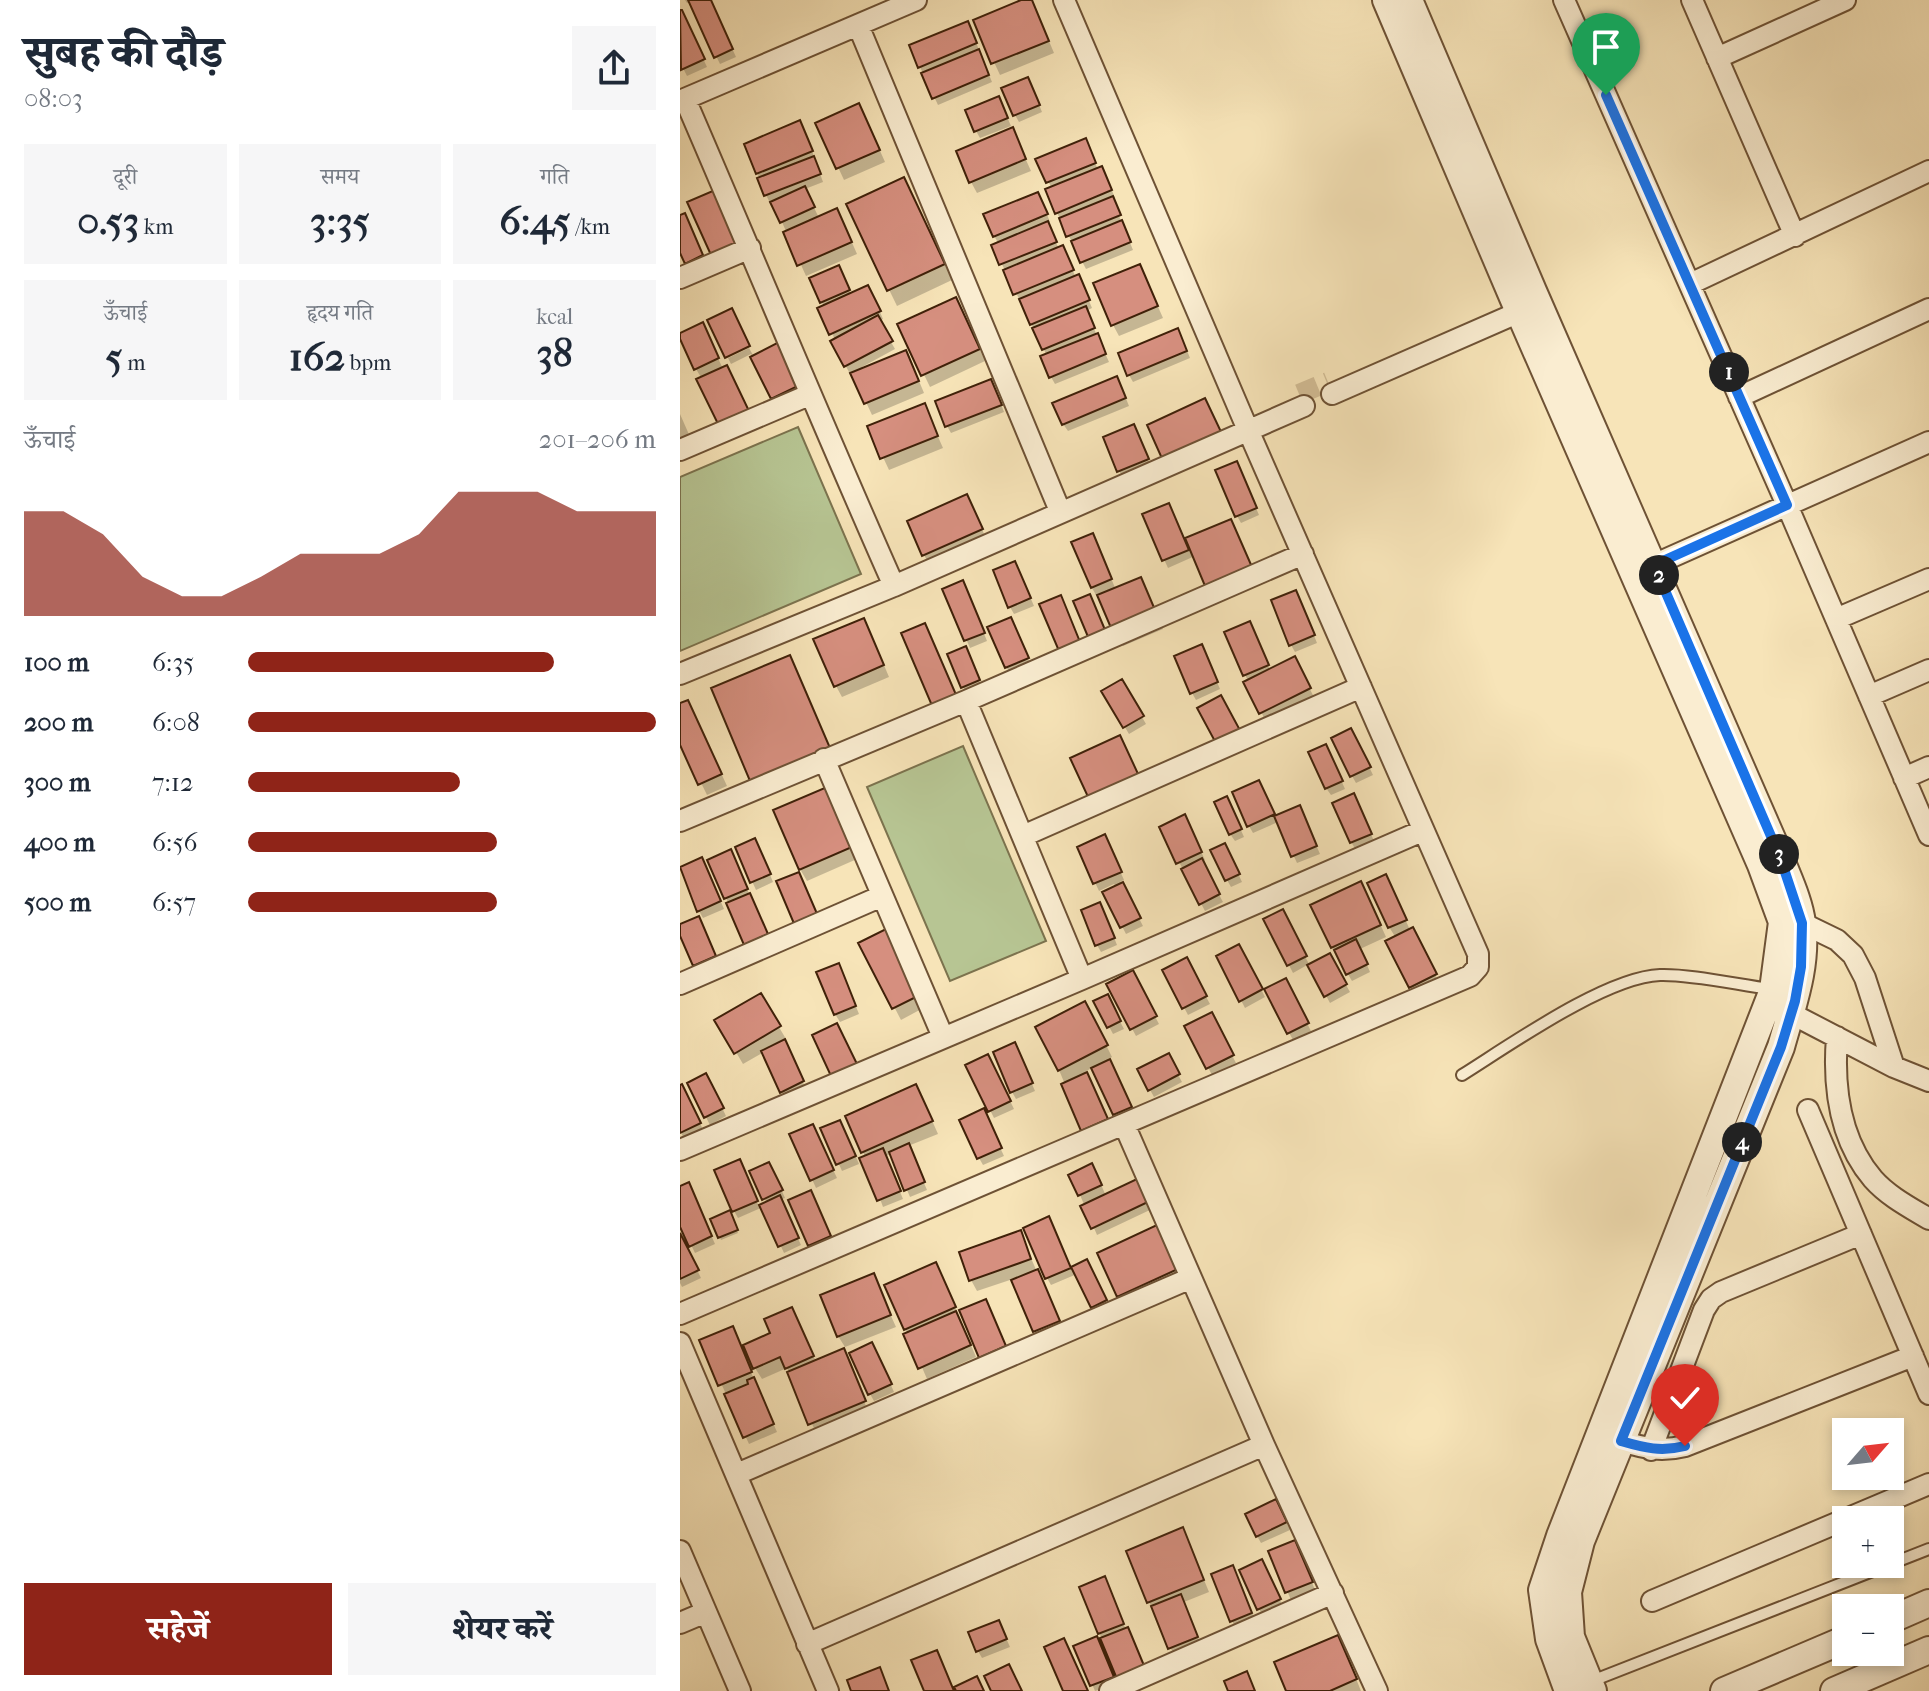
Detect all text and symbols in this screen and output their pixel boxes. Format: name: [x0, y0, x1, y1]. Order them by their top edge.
pin: [1572, 13, 1640, 95]
icon: arrive: [1584, 25, 1628, 69]
button: share: [572, 26, 656, 110]
text: सुबह की दौड़: [24, 27, 223, 78]
text: 08:03: [24, 83, 83, 114]
text: दूरी: [113, 164, 137, 190]
text: समय: [321, 164, 359, 190]
text: गति: [540, 164, 569, 190]
text: 0.53: [77, 198, 139, 244]
text: 3:35: [310, 198, 370, 244]
text: 6:45: [499, 198, 570, 244]
text: km: [139, 214, 173, 240]
text: /km: [570, 214, 610, 240]
text: ऊँचाई: [104, 300, 147, 326]
text: हृदय गति: [307, 300, 373, 326]
text: kcal: [536, 304, 573, 330]
text: 38: [536, 330, 573, 376]
text: 5: [105, 334, 122, 380]
text: 162: [289, 334, 345, 380]
text: m: [122, 350, 145, 376]
text: bpm: [345, 350, 391, 376]
pin: 1: [1709, 352, 1749, 392]
text: 1: [1725, 359, 1733, 385]
text: ऊँचाई: [24, 424, 75, 455]
text: 201–206 m: [539, 424, 656, 455]
pin: 2: [1639, 555, 1679, 595]
text: 2: [1653, 562, 1665, 588]
text: 100 m: [24, 647, 89, 678]
text: 6:35: [152, 647, 194, 678]
text: 200 m: [24, 707, 93, 738]
text: 6:08: [152, 707, 200, 738]
text: 300 m: [24, 767, 91, 798]
text: 7:12: [152, 767, 194, 798]
text: 400 m: [24, 827, 95, 858]
text: 6:56: [152, 827, 198, 858]
pin: 3: [1759, 834, 1799, 874]
text: 3: [1774, 841, 1784, 867]
text: 500 m: [24, 887, 91, 918]
text: 6:57: [152, 887, 196, 918]
pin: 4: [1722, 1122, 1762, 1162]
text: 4: [1736, 1129, 1749, 1155]
pin: [1651, 1364, 1719, 1446]
icon: check: [1663, 1376, 1707, 1420]
north arrow: [1832, 1418, 1904, 1490]
map controls: [1832, 1418, 1904, 1666]
button: +: [1832, 1506, 1904, 1578]
button: सहेजें: [24, 1583, 332, 1675]
button: शेयर करें: [348, 1583, 656, 1675]
button: −: [1832, 1594, 1904, 1666]

